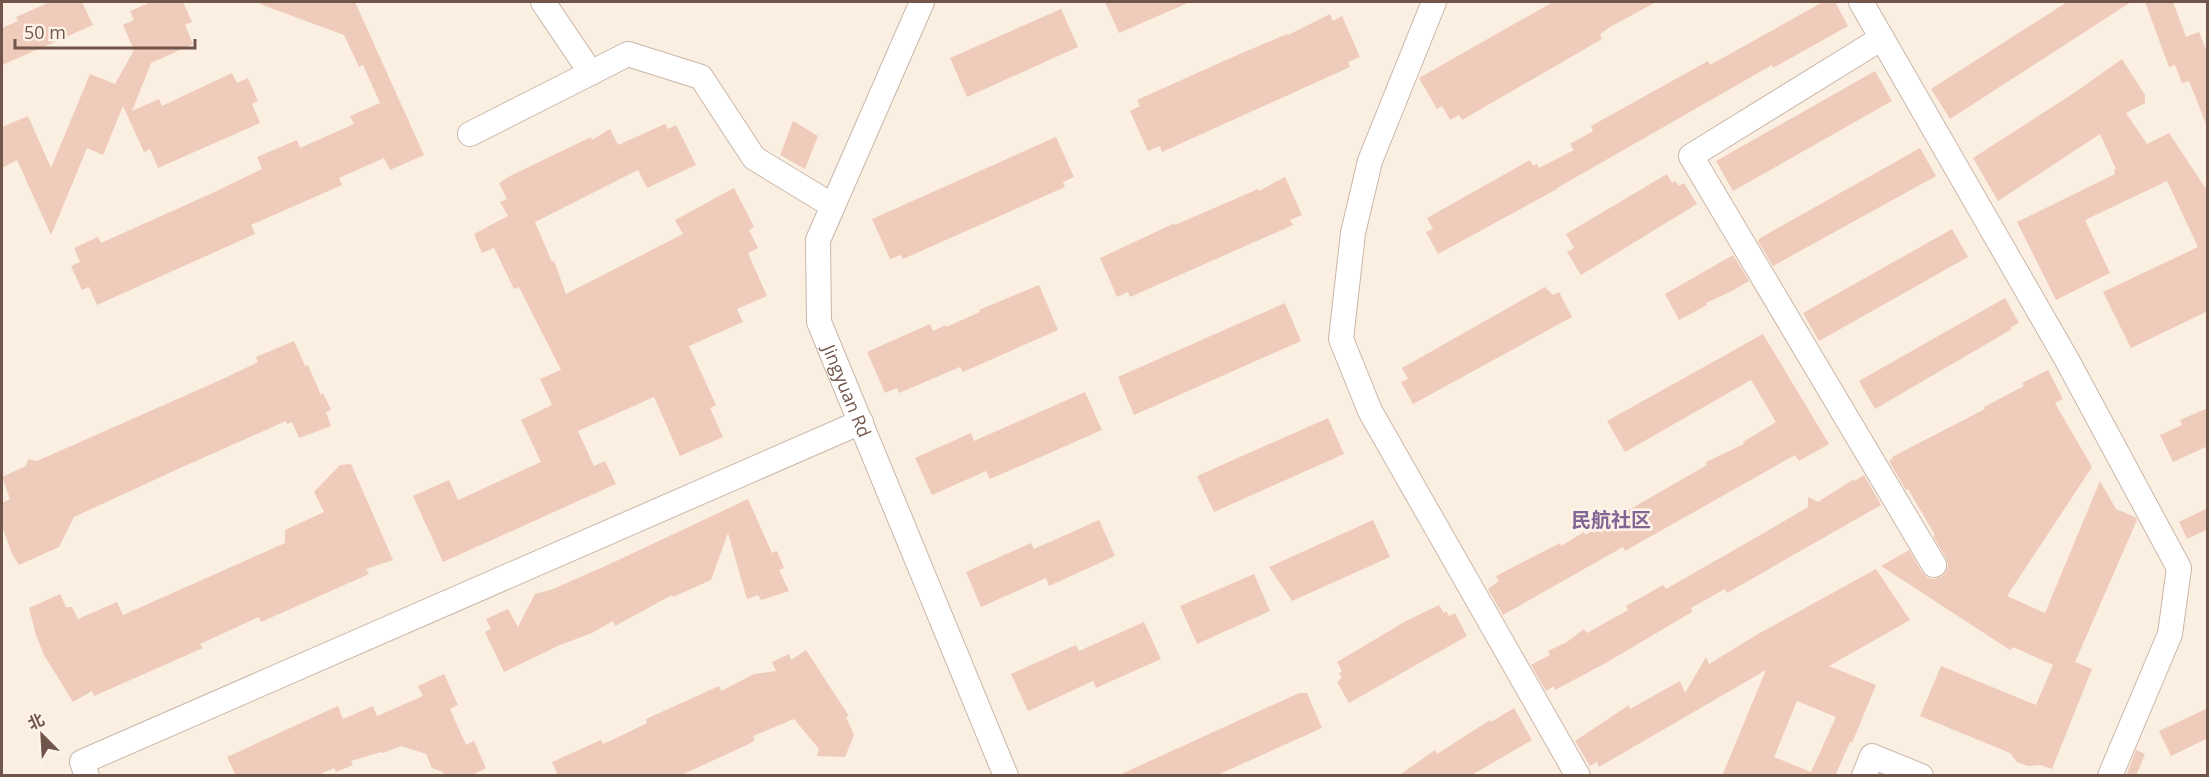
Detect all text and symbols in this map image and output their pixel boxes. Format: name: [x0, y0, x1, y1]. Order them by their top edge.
scale bar: [15, 12, 195, 50]
text: 50 m: [24, 20, 66, 44]
street label: Jingyuan Rd: [817, 339, 877, 441]
district label: 民航社区: [1571, 506, 1651, 533]
north arrow: [12, 705, 72, 765]
text: 北: [24, 708, 48, 735]

